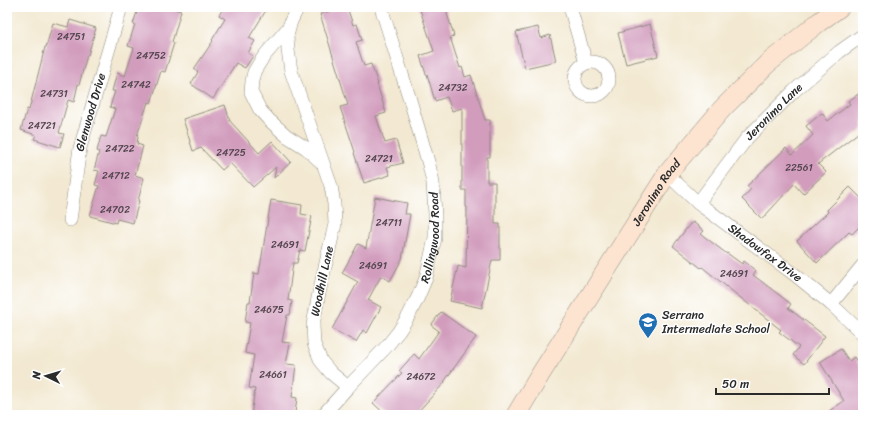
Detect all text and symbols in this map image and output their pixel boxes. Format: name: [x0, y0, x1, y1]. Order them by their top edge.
house number: 24751: [57, 28, 85, 46]
house number: 24752: [136, 47, 166, 65]
street label: Glenwood Drive: [69, 70, 112, 154]
house number: 24742: [121, 76, 151, 94]
street label: Jeronimo Lane: [739, 77, 808, 146]
house number: 24732: [439, 79, 468, 97]
house number: 24731: [40, 85, 68, 103]
house number: 24721: [28, 117, 56, 135]
house number: 24722: [105, 140, 135, 158]
house number: 24725: [216, 144, 246, 162]
house number: 24721: [365, 150, 393, 168]
street label: Jeronimo Road: [625, 153, 687, 231]
house number: 22561: [785, 159, 813, 177]
house number: 24712: [102, 167, 130, 185]
street label: Rollingwood Road: [414, 190, 446, 287]
house number: 24702: [100, 201, 130, 219]
house number: 24711: [376, 214, 402, 232]
street label: Shadowfax Drive: [723, 218, 807, 288]
house number: 24691: [271, 236, 299, 254]
street label: Woodhill Lane: [304, 244, 340, 318]
house number: 24691: [359, 257, 387, 275]
house number: 24691: [720, 265, 748, 283]
house number: 24675: [254, 301, 284, 319]
place label: Serrano Intermediate School: [661, 304, 771, 340]
school or university icon: Serrano Intermediate School: [637, 311, 659, 339]
north arrow: [26, 356, 66, 396]
house number: 24661: [259, 366, 287, 384]
house number: 24672: [406, 368, 436, 386]
text: N: [27, 370, 46, 381]
scale bar: [716, 370, 829, 396]
text: 50 m: [722, 373, 749, 395]

